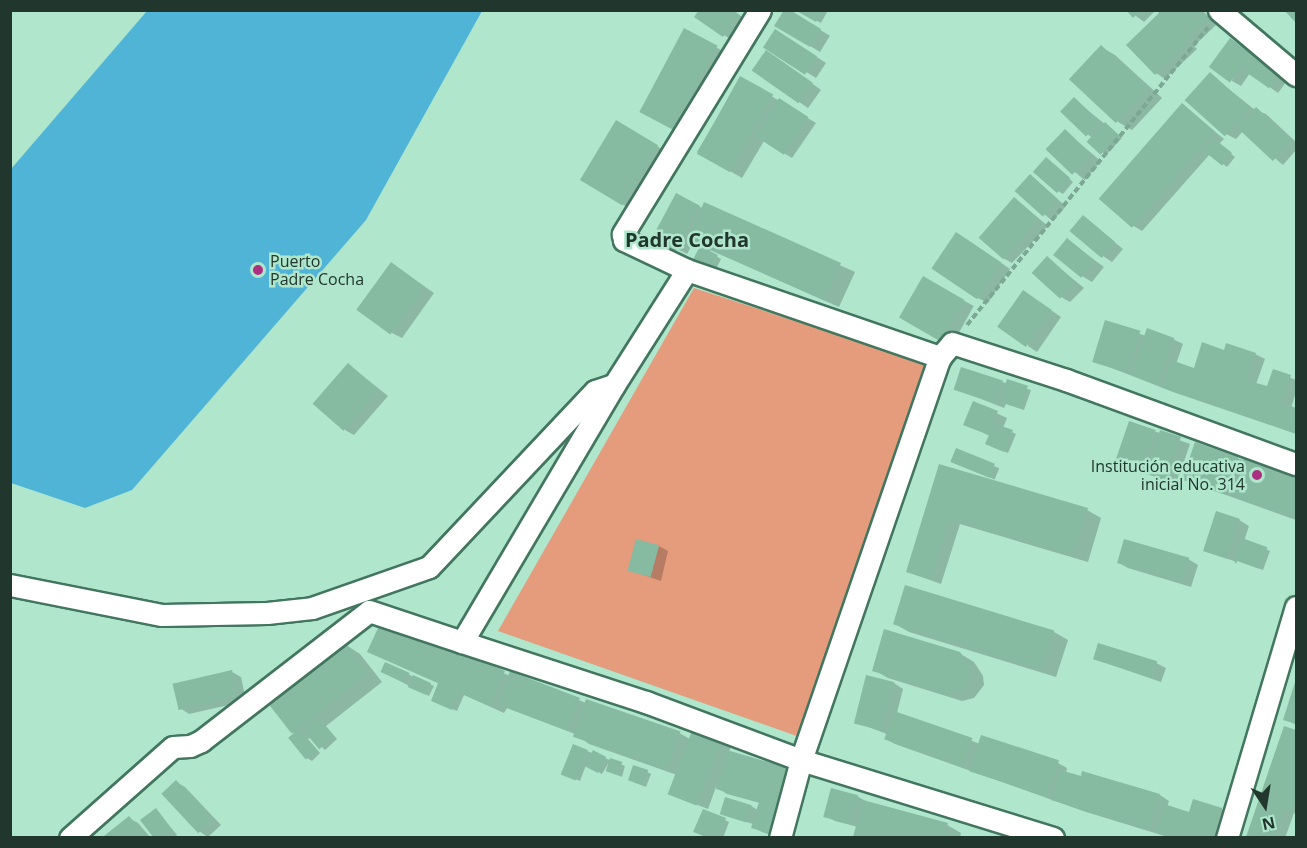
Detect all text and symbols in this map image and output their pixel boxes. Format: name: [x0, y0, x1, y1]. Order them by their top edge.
district label: Padre Cocha: [625, 227, 749, 251]
place label: Puerto Padre Cocha: [270, 251, 364, 289]
marker: Puerto Padre Cocha: [251, 263, 265, 277]
place label: Institución educativa inicial No. 314: [1091, 456, 1245, 494]
marker: Institución educativa inicial No. 314: [1250, 468, 1264, 482]
north arrow: [1235, 776, 1295, 836]
text: N: [1260, 811, 1277, 836]

